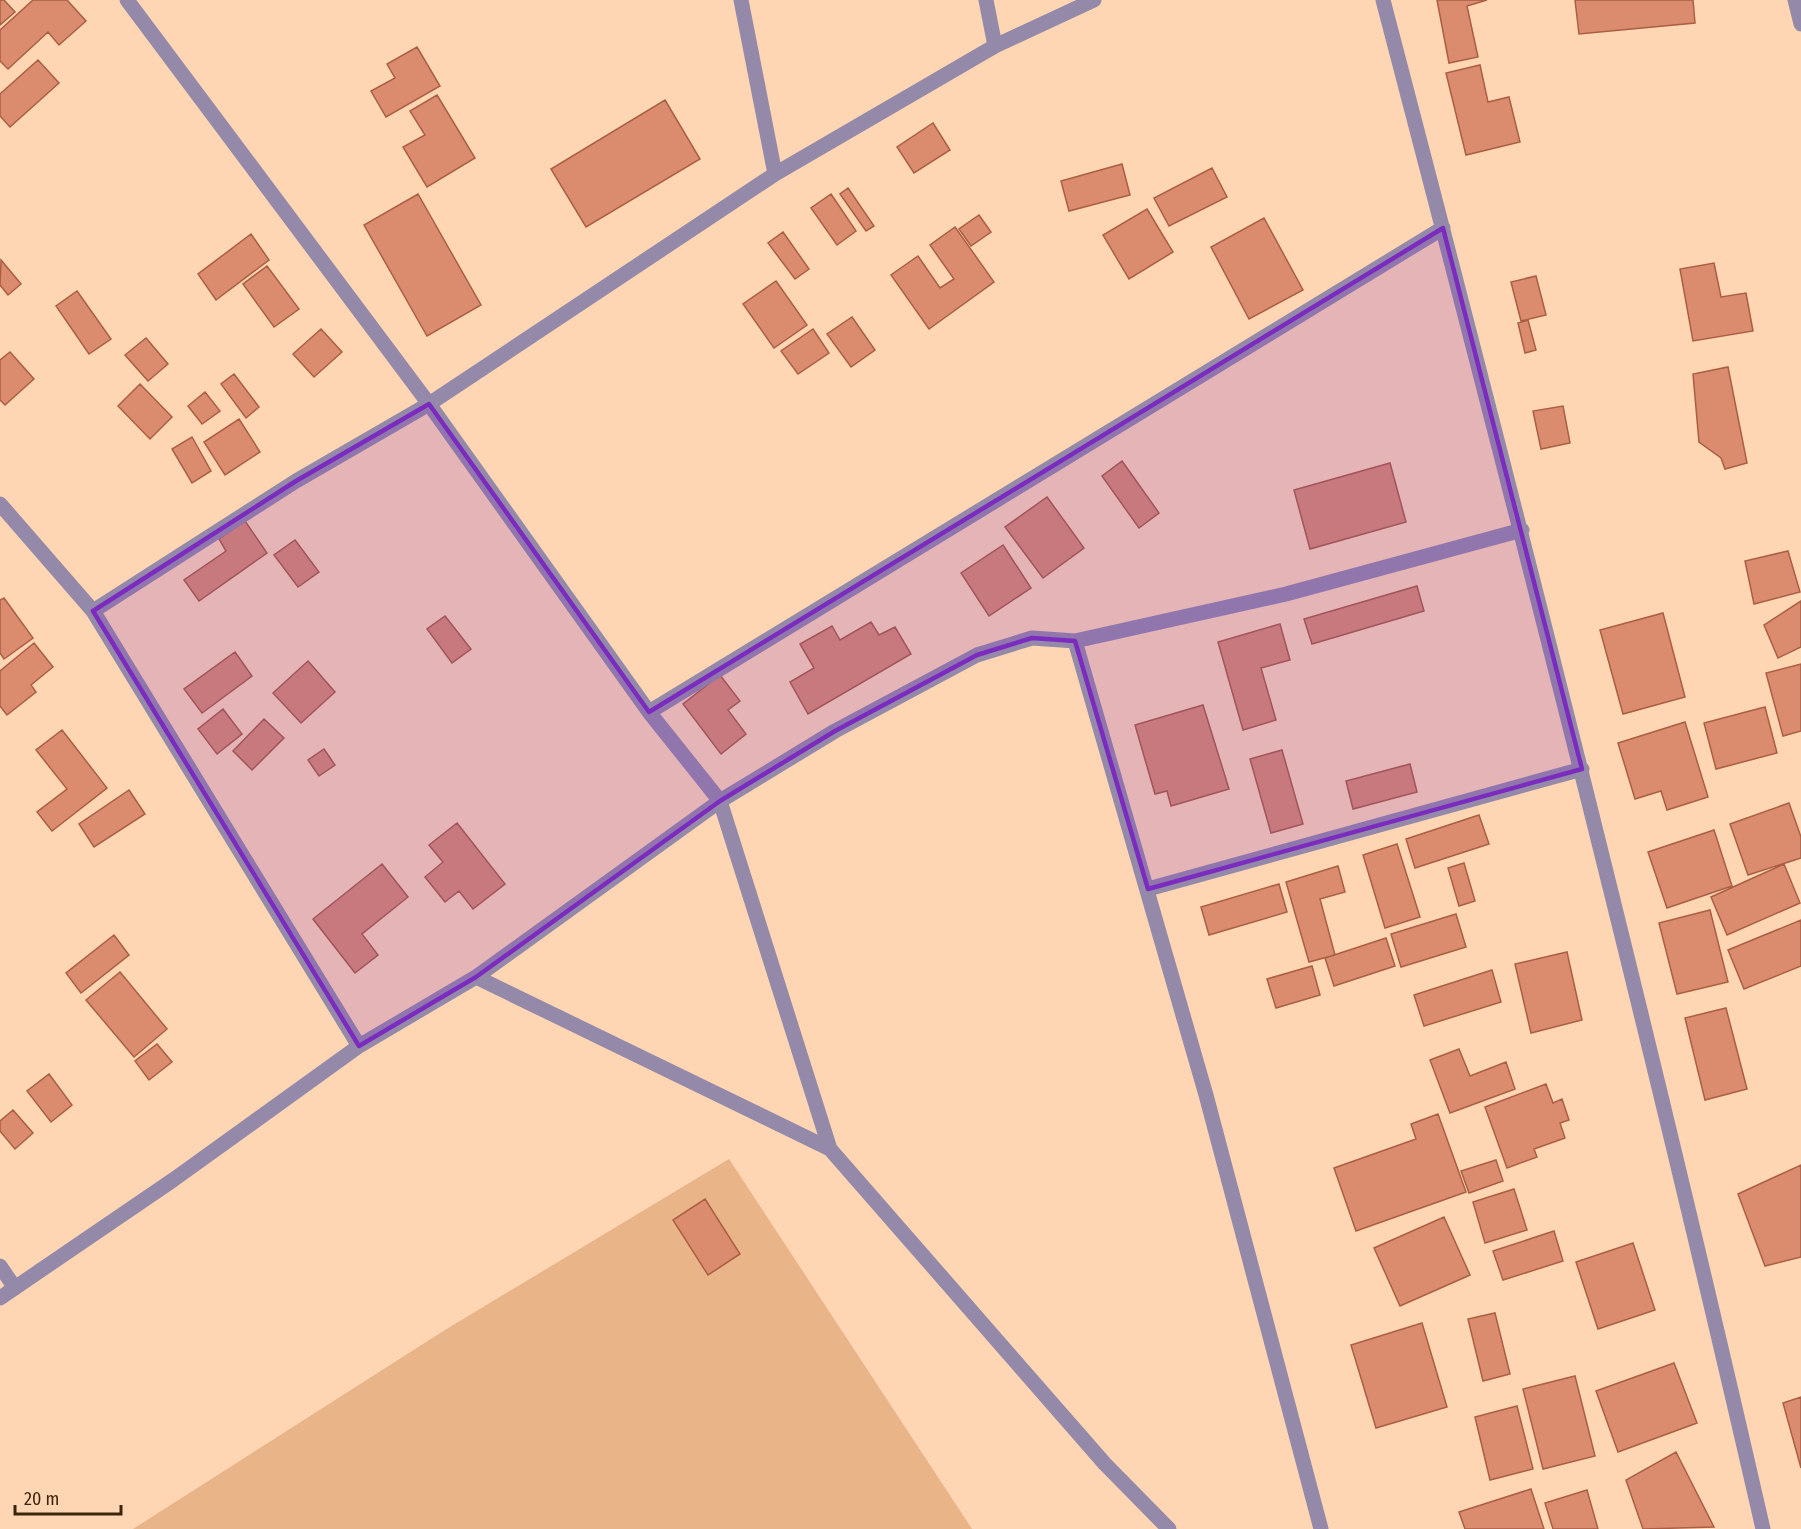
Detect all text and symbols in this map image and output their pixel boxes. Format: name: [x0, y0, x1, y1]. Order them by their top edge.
scale bar: [15, 1478, 122, 1516]
text: 20 m: [24, 1488, 59, 1510]

